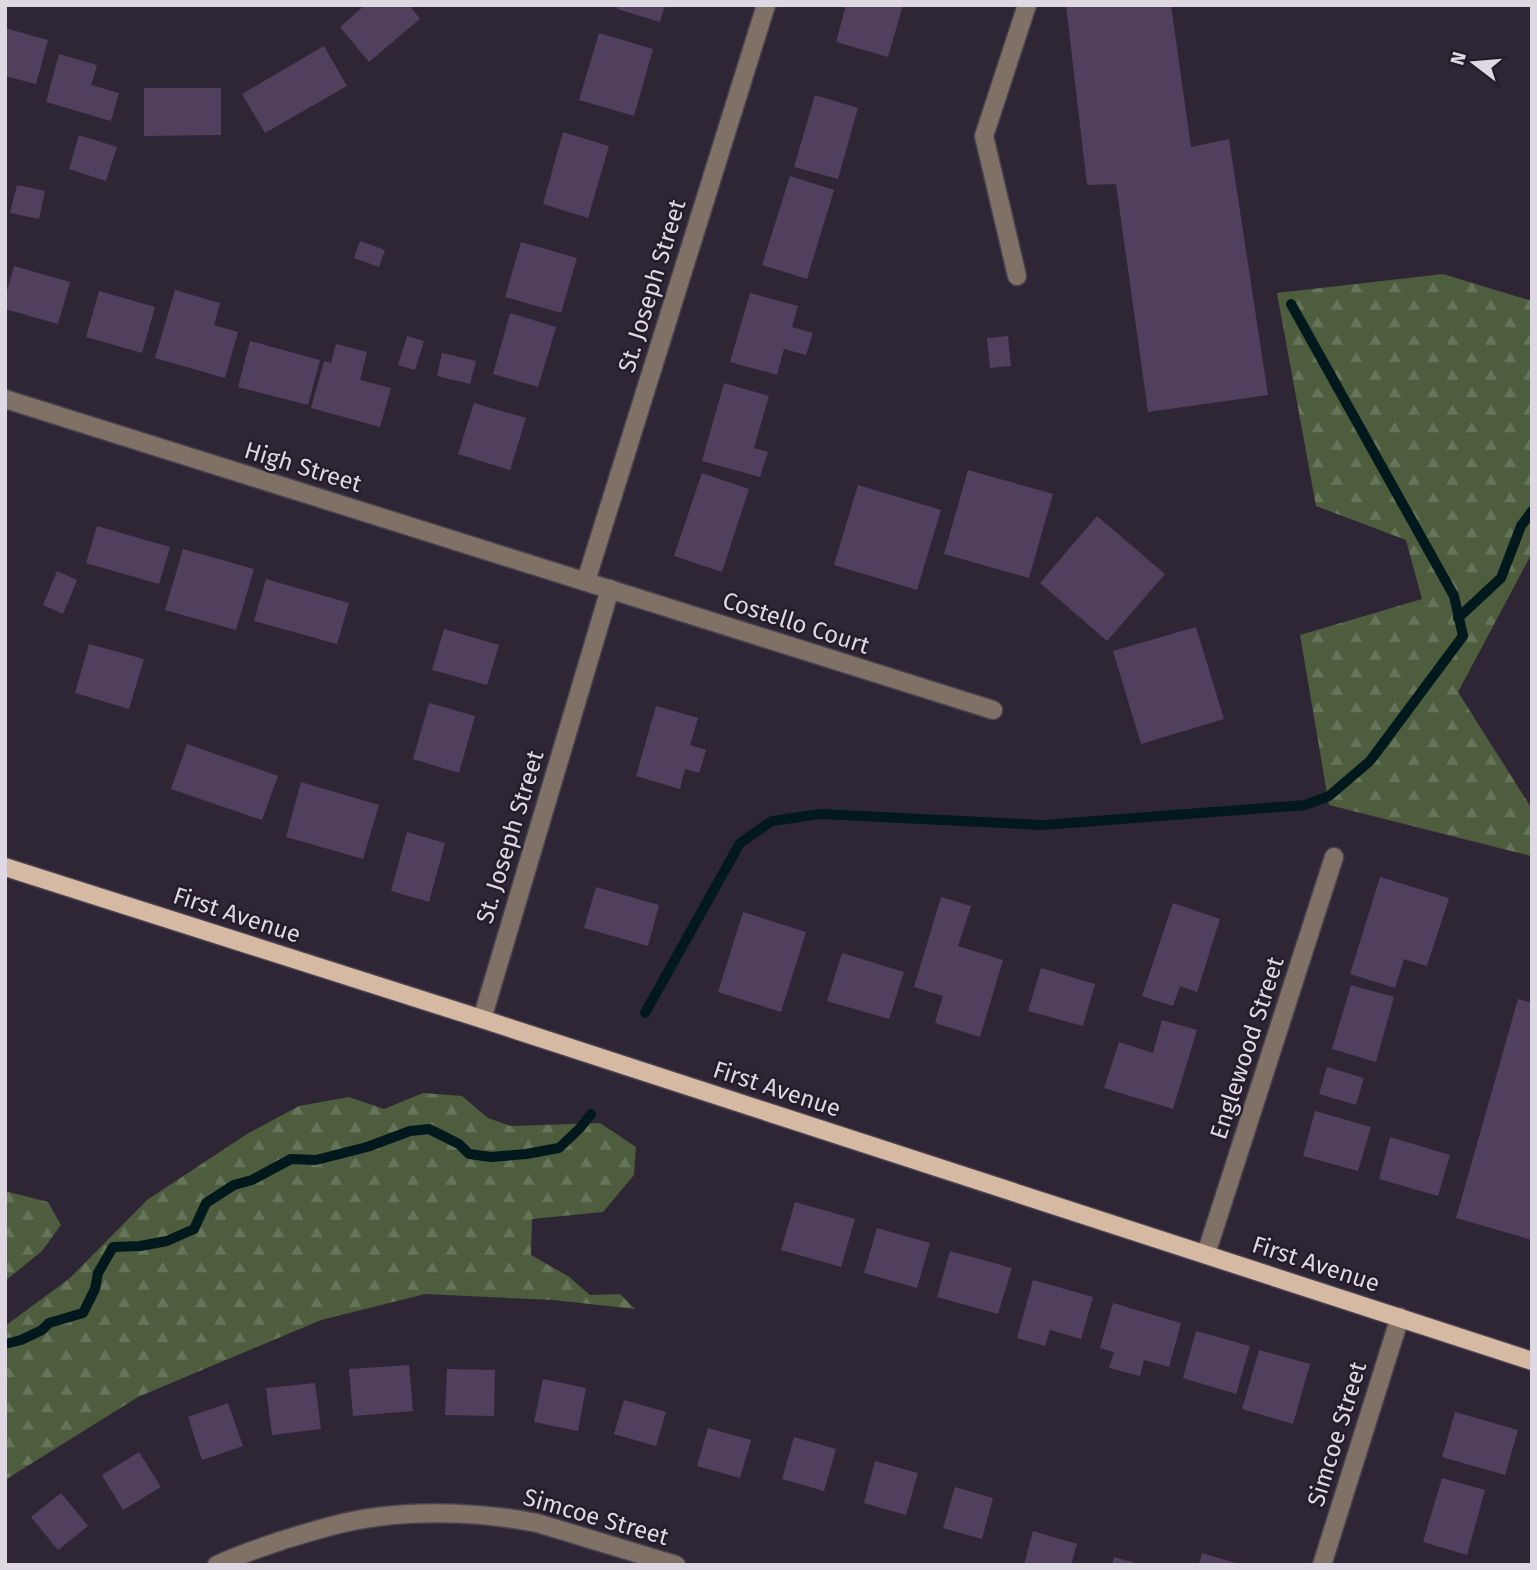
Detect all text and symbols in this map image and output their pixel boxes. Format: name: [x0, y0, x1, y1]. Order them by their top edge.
north arrow: [1439, 28, 1509, 98]
text: N: [1445, 49, 1471, 68]
street label: St. Joseph Street: [612, 196, 692, 376]
street label: High Street: [241, 436, 365, 498]
street label: Costello Court: [719, 586, 873, 660]
street label: St. Joseph Street: [470, 747, 550, 927]
street label: First Avenue: [170, 881, 304, 949]
street label: Englewood Street: [1204, 953, 1290, 1143]
street label: First Avenue: [710, 1055, 844, 1123]
street label: First Avenue: [1249, 1230, 1383, 1298]
street label: Simcoe Street: [1302, 1358, 1372, 1510]
street label: Simcoe Street: [520, 1483, 672, 1551]

